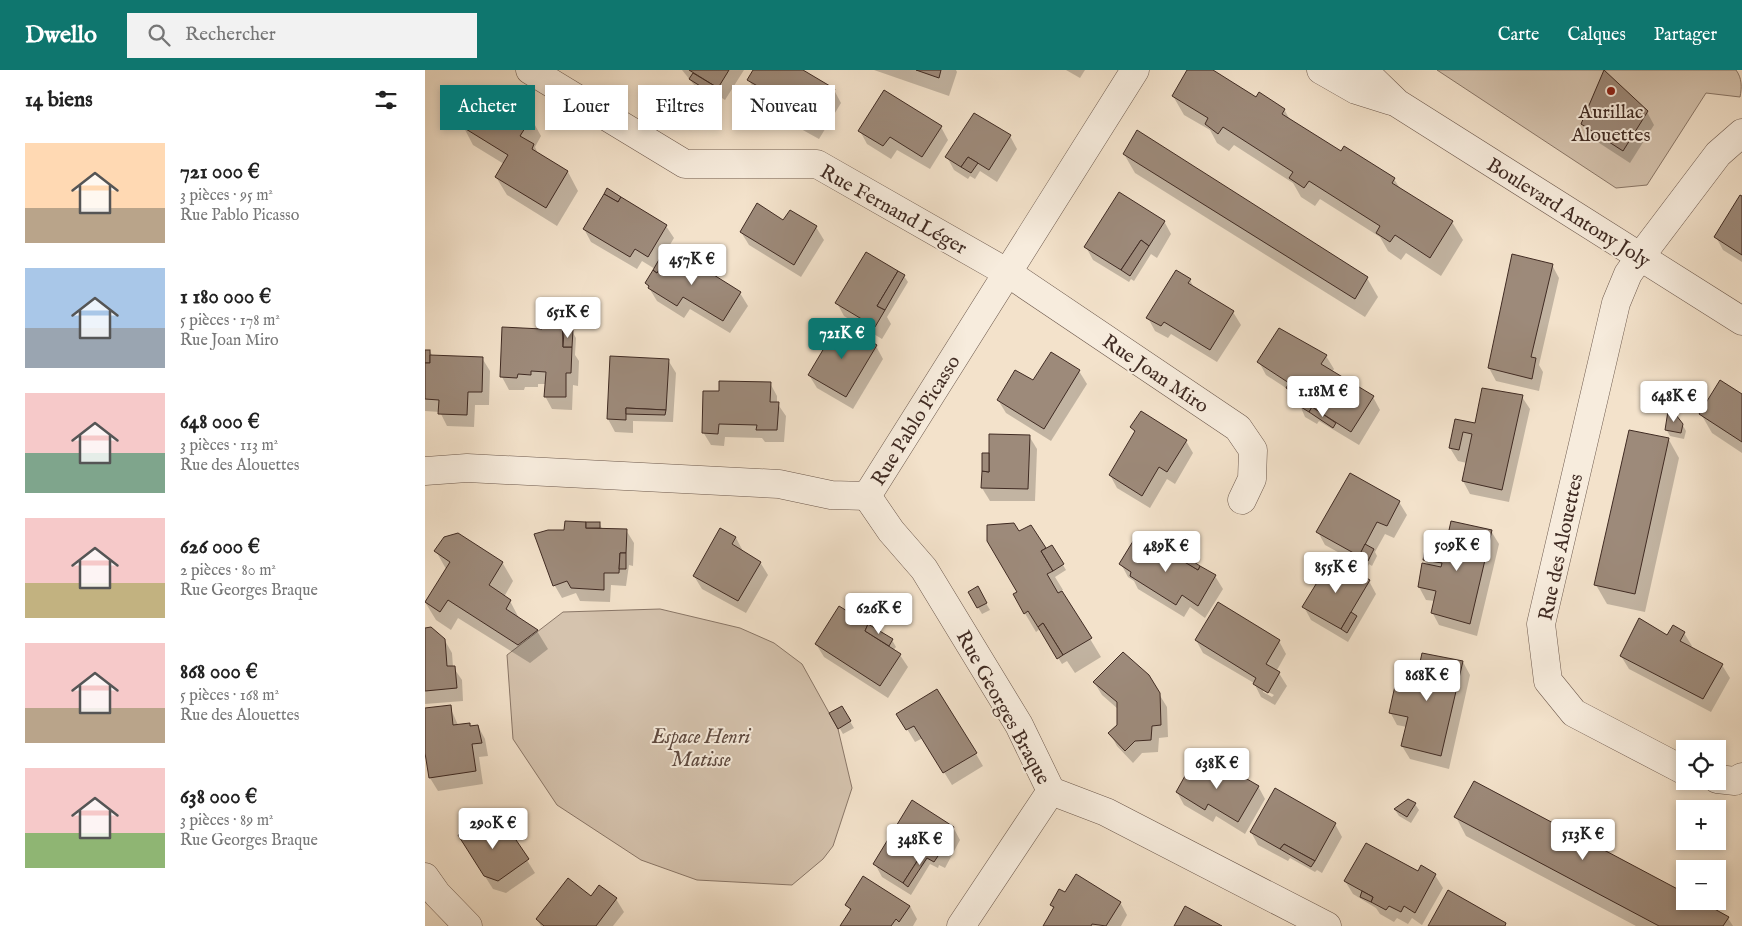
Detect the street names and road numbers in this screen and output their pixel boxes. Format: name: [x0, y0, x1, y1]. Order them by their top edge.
street label: Boulevard Antony Joly: [1482, 153, 1655, 274]
street label: Rue Fernand Léger: [815, 160, 972, 261]
street label: Rue Joan Miro: [1097, 329, 1213, 419]
street label: Rue Pablo Picasso: [866, 351, 966, 491]
street label: Rue des Alouettes: [1534, 472, 1589, 623]
street label: Rue Georges Braque: [950, 626, 1055, 789]

